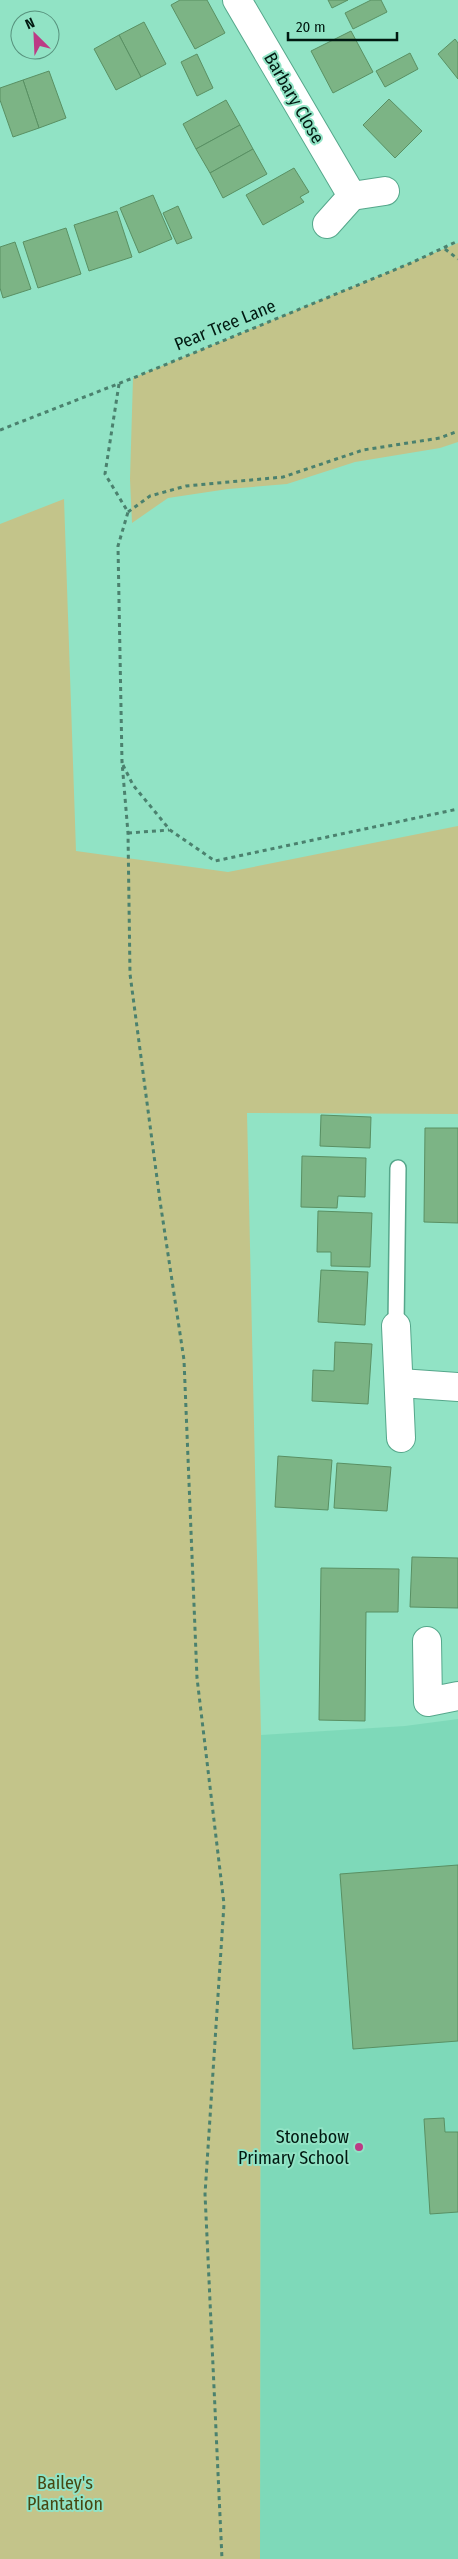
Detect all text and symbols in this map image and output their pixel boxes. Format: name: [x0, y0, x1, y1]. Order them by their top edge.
north arrow: [10, 10, 60, 60]
scale bar: [288, 10, 397, 42]
text: N: [23, 14, 37, 33]
text: 20 m: [296, 18, 326, 36]
street label: Barbary Close: [259, 49, 329, 147]
street label: Pear Tree Lane: [171, 295, 279, 355]
place label: Stonebow Primary School: [238, 2126, 349, 2169]
marker: Stonebow Primary School: [353, 2141, 365, 2153]
park label: Bailey's Plantation: [27, 2472, 103, 2515]

